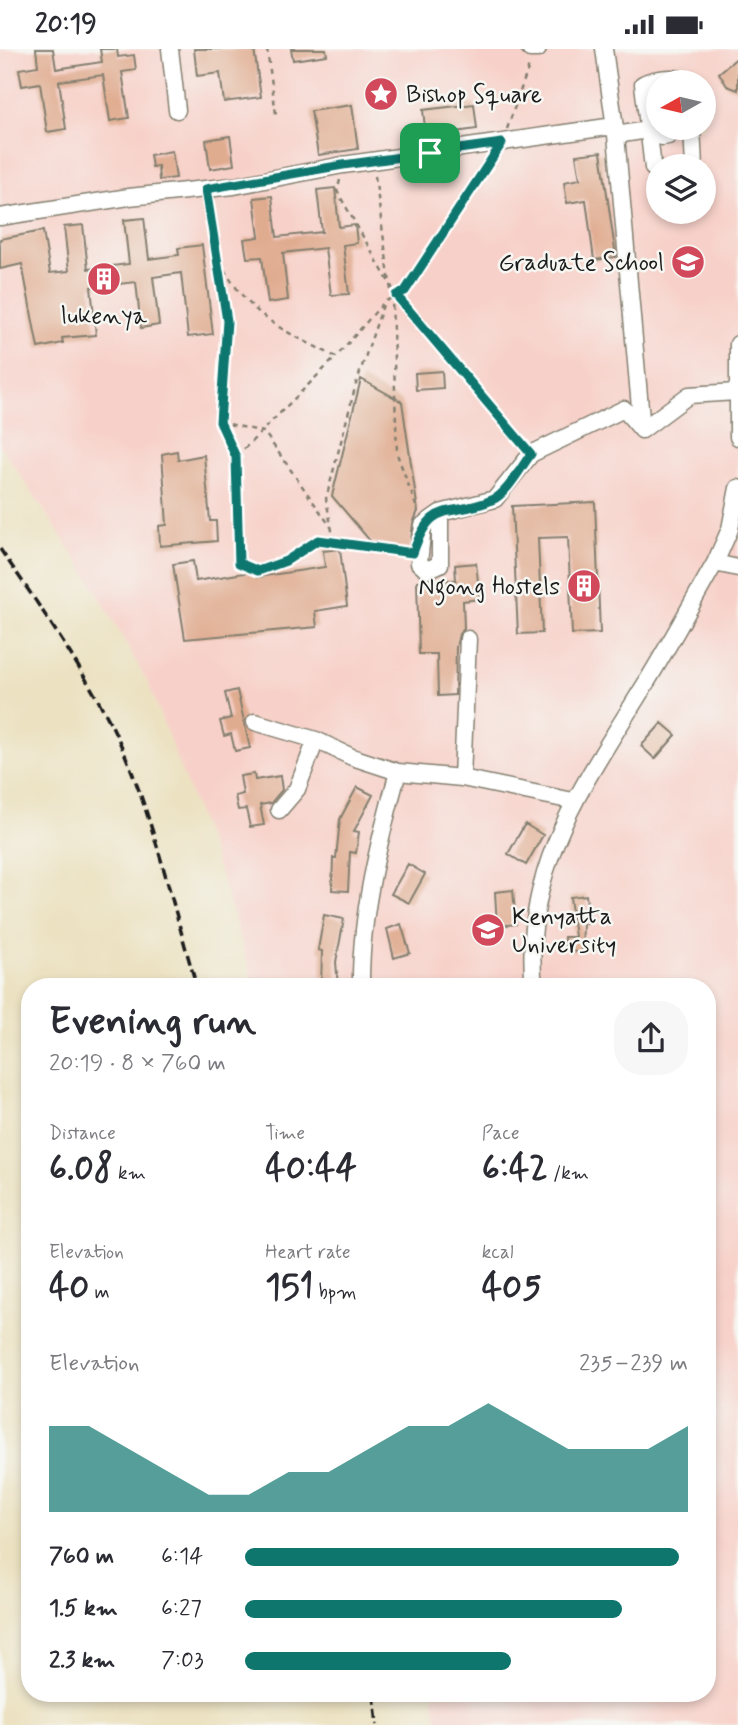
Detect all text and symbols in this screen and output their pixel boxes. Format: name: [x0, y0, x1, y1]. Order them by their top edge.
text: 20:19: [35, 8, 97, 42]
north arrow: [646, 70, 716, 140]
map controls: [646, 70, 716, 224]
place icon: Bishop Square: [362, 75, 400, 113]
place label: Bishop Square: [406, 80, 542, 111]
pin: [400, 123, 460, 183]
icon: arrive: [411, 134, 449, 172]
button: layers: [646, 154, 716, 224]
school or university icon: Graduate School: [669, 243, 707, 281]
place label: Graduate School: [499, 248, 664, 279]
building icon: lukenya: [85, 260, 123, 298]
place label: lukenya: [61, 301, 148, 332]
building icon: Ngong Hostels: [565, 567, 603, 605]
place label: Ngong Hostels: [419, 572, 560, 606]
place label: Kenyatta University: [512, 902, 616, 961]
school or university icon: Kenyatta University: [469, 911, 507, 949]
text: Evening run: [49, 998, 256, 1047]
button: share: [614, 1001, 688, 1075]
text: 20:19 · 8 × 760 m: [49, 1049, 226, 1079]
text: Distance: [49, 1121, 116, 1146]
text: Time: [265, 1121, 305, 1146]
text: Pace: [482, 1121, 519, 1146]
text: 6.08: [49, 1146, 113, 1192]
text: 40:44: [265, 1146, 357, 1192]
text: 6:42: [482, 1146, 548, 1192]
text: km: [113, 1161, 146, 1186]
text: /km: [548, 1161, 589, 1186]
text: Elevation: [49, 1240, 124, 1265]
text: Heart rate: [265, 1240, 351, 1265]
text: kcal: [482, 1240, 514, 1265]
text: 40: [49, 1265, 89, 1311]
text: 151: [265, 1265, 313, 1311]
text: 405: [482, 1265, 542, 1311]
text: m: [89, 1280, 110, 1305]
text: bpm: [313, 1280, 357, 1305]
text: Elevation: [49, 1349, 140, 1379]
text: 235–239 m: [579, 1349, 688, 1379]
text: 760 m: [49, 1542, 114, 1572]
text: 6:14: [161, 1542, 203, 1572]
text: 1.5 km: [49, 1594, 118, 1624]
text: 6:27: [161, 1594, 202, 1624]
text: 2.3 km: [49, 1646, 115, 1676]
text: 7:03: [161, 1646, 204, 1676]

